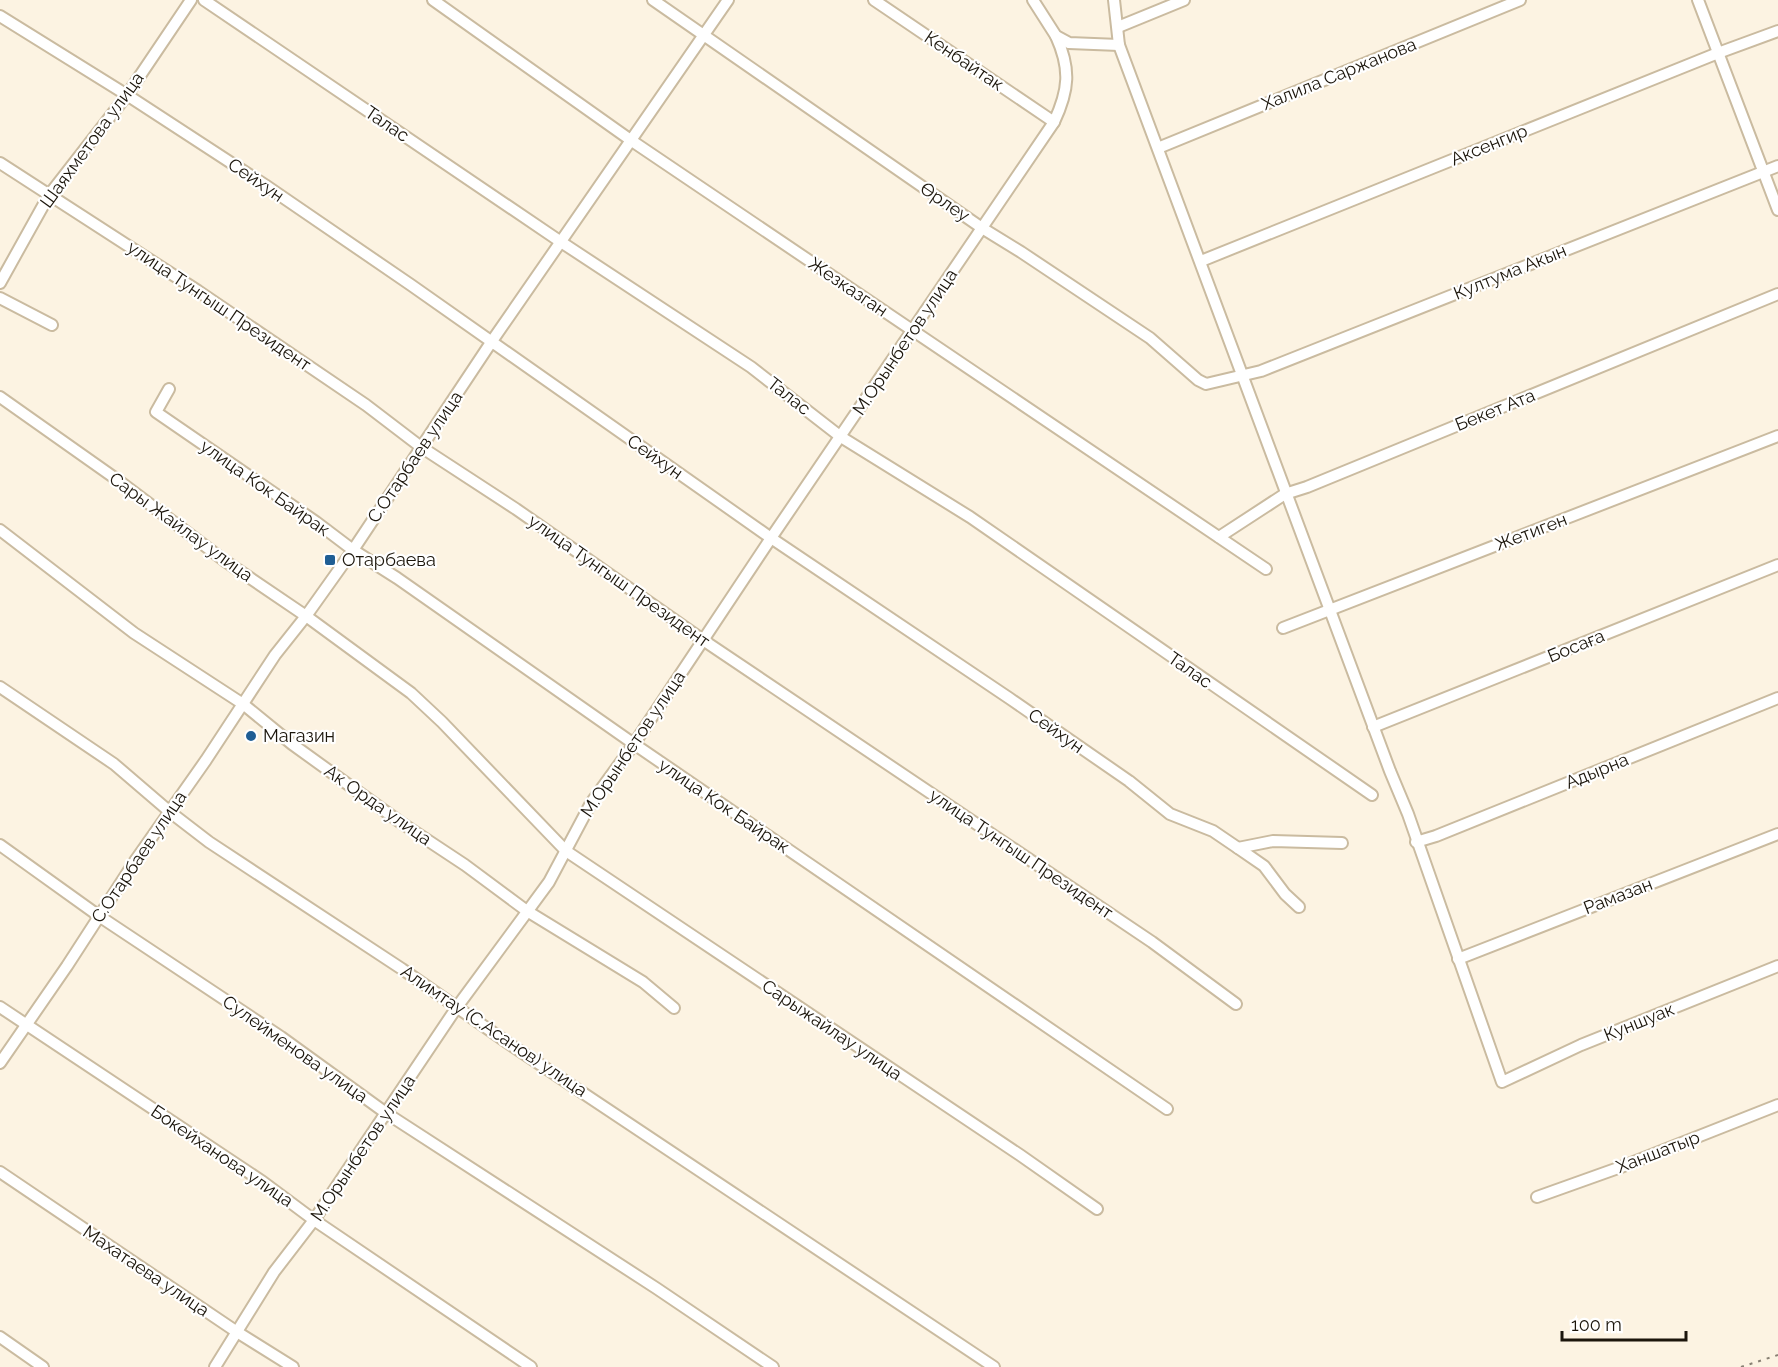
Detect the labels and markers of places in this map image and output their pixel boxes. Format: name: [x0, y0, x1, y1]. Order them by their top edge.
place label: Отарбаева: [342, 549, 436, 570]
marker: Отарбаева: [323, 553, 337, 567]
place label: Магазин: [263, 725, 335, 746]
marker: Магазин: [244, 729, 258, 743]

